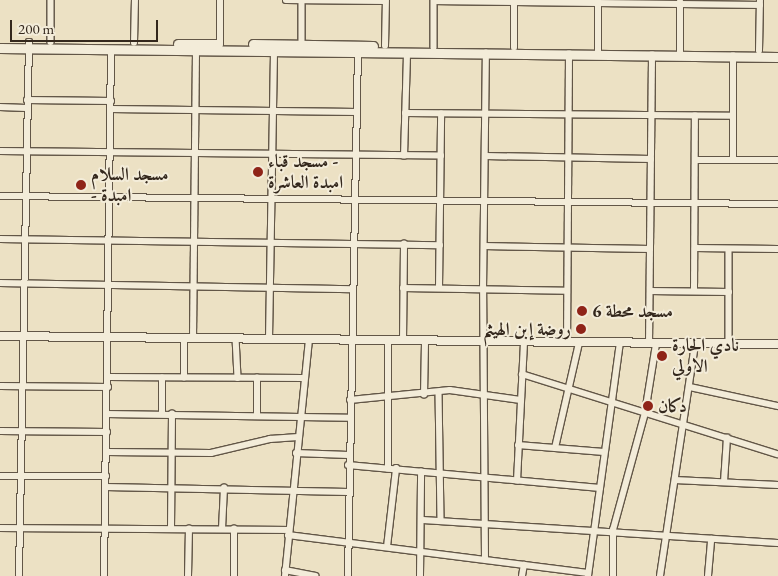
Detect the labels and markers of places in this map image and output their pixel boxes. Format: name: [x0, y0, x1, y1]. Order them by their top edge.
place label: مسجد قباء - امبدة العاشرة: [268, 151, 343, 193]
place label: مسجد السلام - امبدة: [91, 164, 168, 206]
marker: مسجد قباء - امبدة العاشرة: [252, 166, 264, 178]
marker: مسجد السلام - امبدة: [75, 179, 87, 191]
place label: مسجد محطة 6: [592, 300, 673, 322]
marker: مسجد محطة 6: [576, 305, 588, 317]
place label: روضة إبن الهيثم: [483, 318, 571, 340]
marker: روضة إبن الهيثم: [575, 323, 587, 335]
place label: نادي الحارة الاولي: [672, 335, 739, 378]
marker: نادي الحارة الاولي: [656, 350, 668, 362]
place label: دكان: [658, 395, 687, 417]
marker: دكان: [642, 400, 654, 412]

